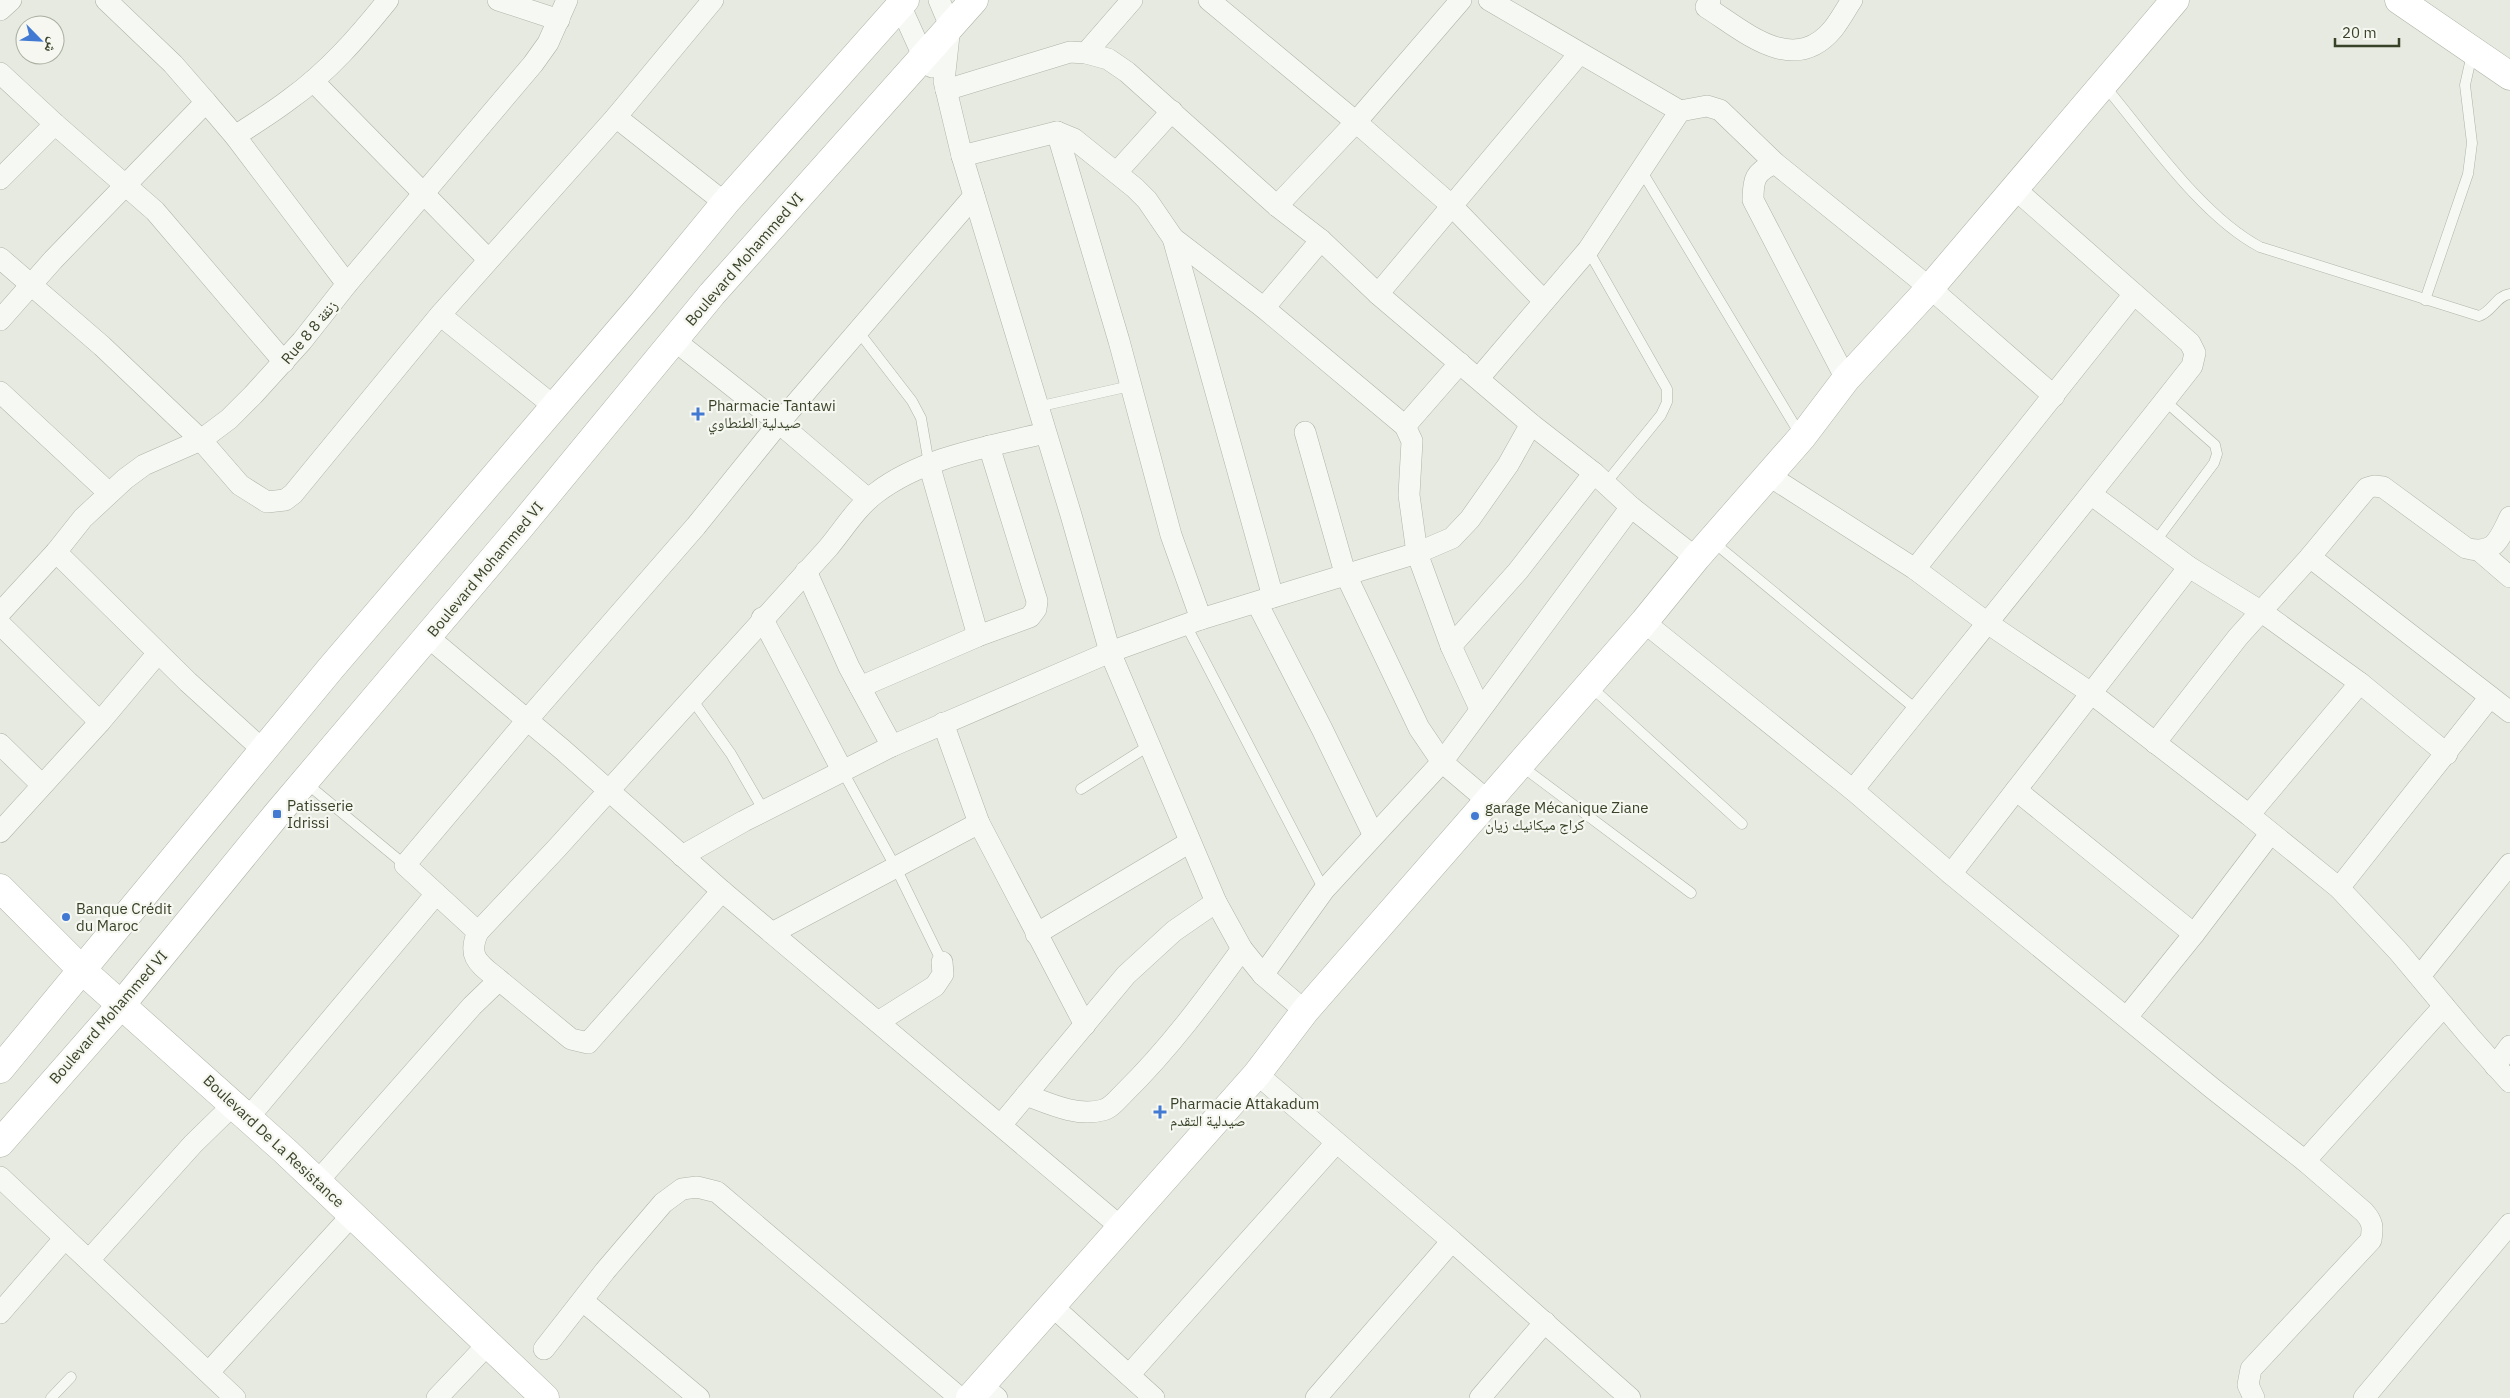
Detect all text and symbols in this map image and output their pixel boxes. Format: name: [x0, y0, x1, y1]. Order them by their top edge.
north arrow: [15, 15, 65, 65]
scale bar: [2335, 15, 2399, 47]
text: 20 m: [2342, 23, 2377, 42]
text: ش: [41, 35, 63, 56]
street label: Boulevard Mohammed VI: [681, 188, 807, 330]
street label: Rue 8 8 زنقة: [277, 296, 341, 368]
place label: Pharmacie Tantawi صيدلية الطنطاوي: [708, 396, 836, 434]
marker: Pharmacie Tantawi صيدلية الطنطاوي: [692, 408, 704, 420]
street label: Boulevard Mohammed VI: [423, 497, 547, 641]
place label: Patisserie Idrissi: [287, 796, 353, 832]
place label: garage Mécanique Ziane كراج ميكانيك زيان: [1485, 798, 1648, 835]
marker: Patisserie Idrissi: [271, 808, 283, 820]
marker: garage Mécanique Ziane كراج ميكانيك زيان: [1469, 810, 1481, 822]
place label: Banque Crédit du Maroc: [76, 899, 172, 935]
marker: Banque Crédit du Maroc: [60, 911, 72, 923]
street label: Boulevard Mohammed VI: [45, 946, 171, 1088]
street label: Boulevard De La Resistance: [199, 1071, 349, 1211]
place label: Pharmacie Attakadum صيدلية التقدم: [1170, 1094, 1319, 1131]
marker: Pharmacie Attakadum صيدلية التقدم: [1154, 1106, 1166, 1118]

